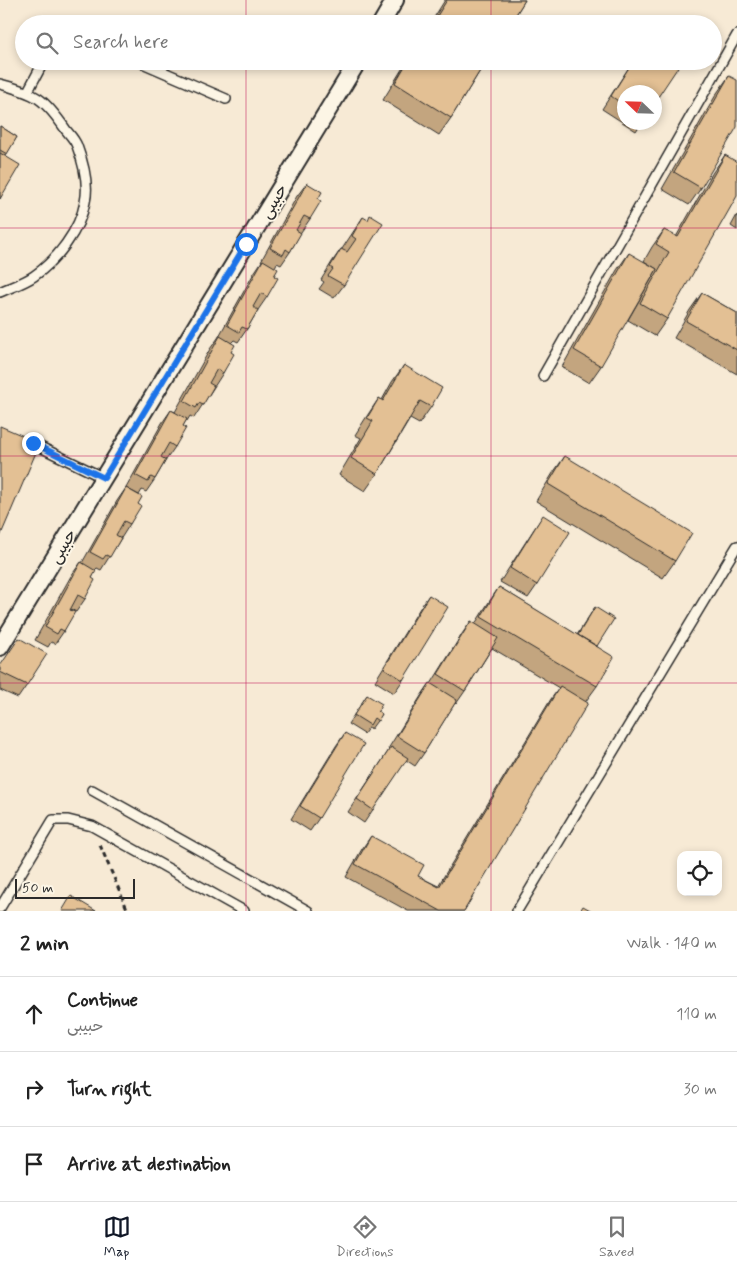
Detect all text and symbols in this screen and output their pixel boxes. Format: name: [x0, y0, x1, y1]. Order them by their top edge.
search box: [15, 15, 722, 70]
icon: search: [33, 29, 61, 57]
text: Search here: [73, 30, 169, 55]
north arrow: [617, 85, 662, 130]
street label: حبیبی: [256, 181, 293, 223]
route start: [235, 233, 258, 256]
route end: [22, 432, 45, 455]
street label: حبیبی: [45, 526, 82, 568]
map controls: [677, 851, 722, 896]
button: locate: [677, 851, 722, 896]
scale bar: [15, 876, 135, 899]
text: 50 m: [22, 879, 53, 897]
text: 2 min: [20, 930, 69, 958]
text: Walk · 140 m: [627, 933, 717, 954]
text: Continue: [67, 988, 138, 1013]
icon: ahead: [20, 1000, 48, 1028]
text: 110 m: [676, 1004, 717, 1025]
text: حبیبی: [67, 1016, 104, 1037]
icon: right: [20, 1075, 48, 1103]
text: Turn right: [67, 1077, 151, 1102]
text: 30 m: [684, 1079, 717, 1100]
icon: arrive: [20, 1150, 48, 1178]
text: Arrive at destination: [67, 1152, 231, 1177]
tab: Map: [103, 1213, 131, 1261]
tab: Directions: [336, 1213, 394, 1261]
tab: Saved: [599, 1213, 634, 1261]

